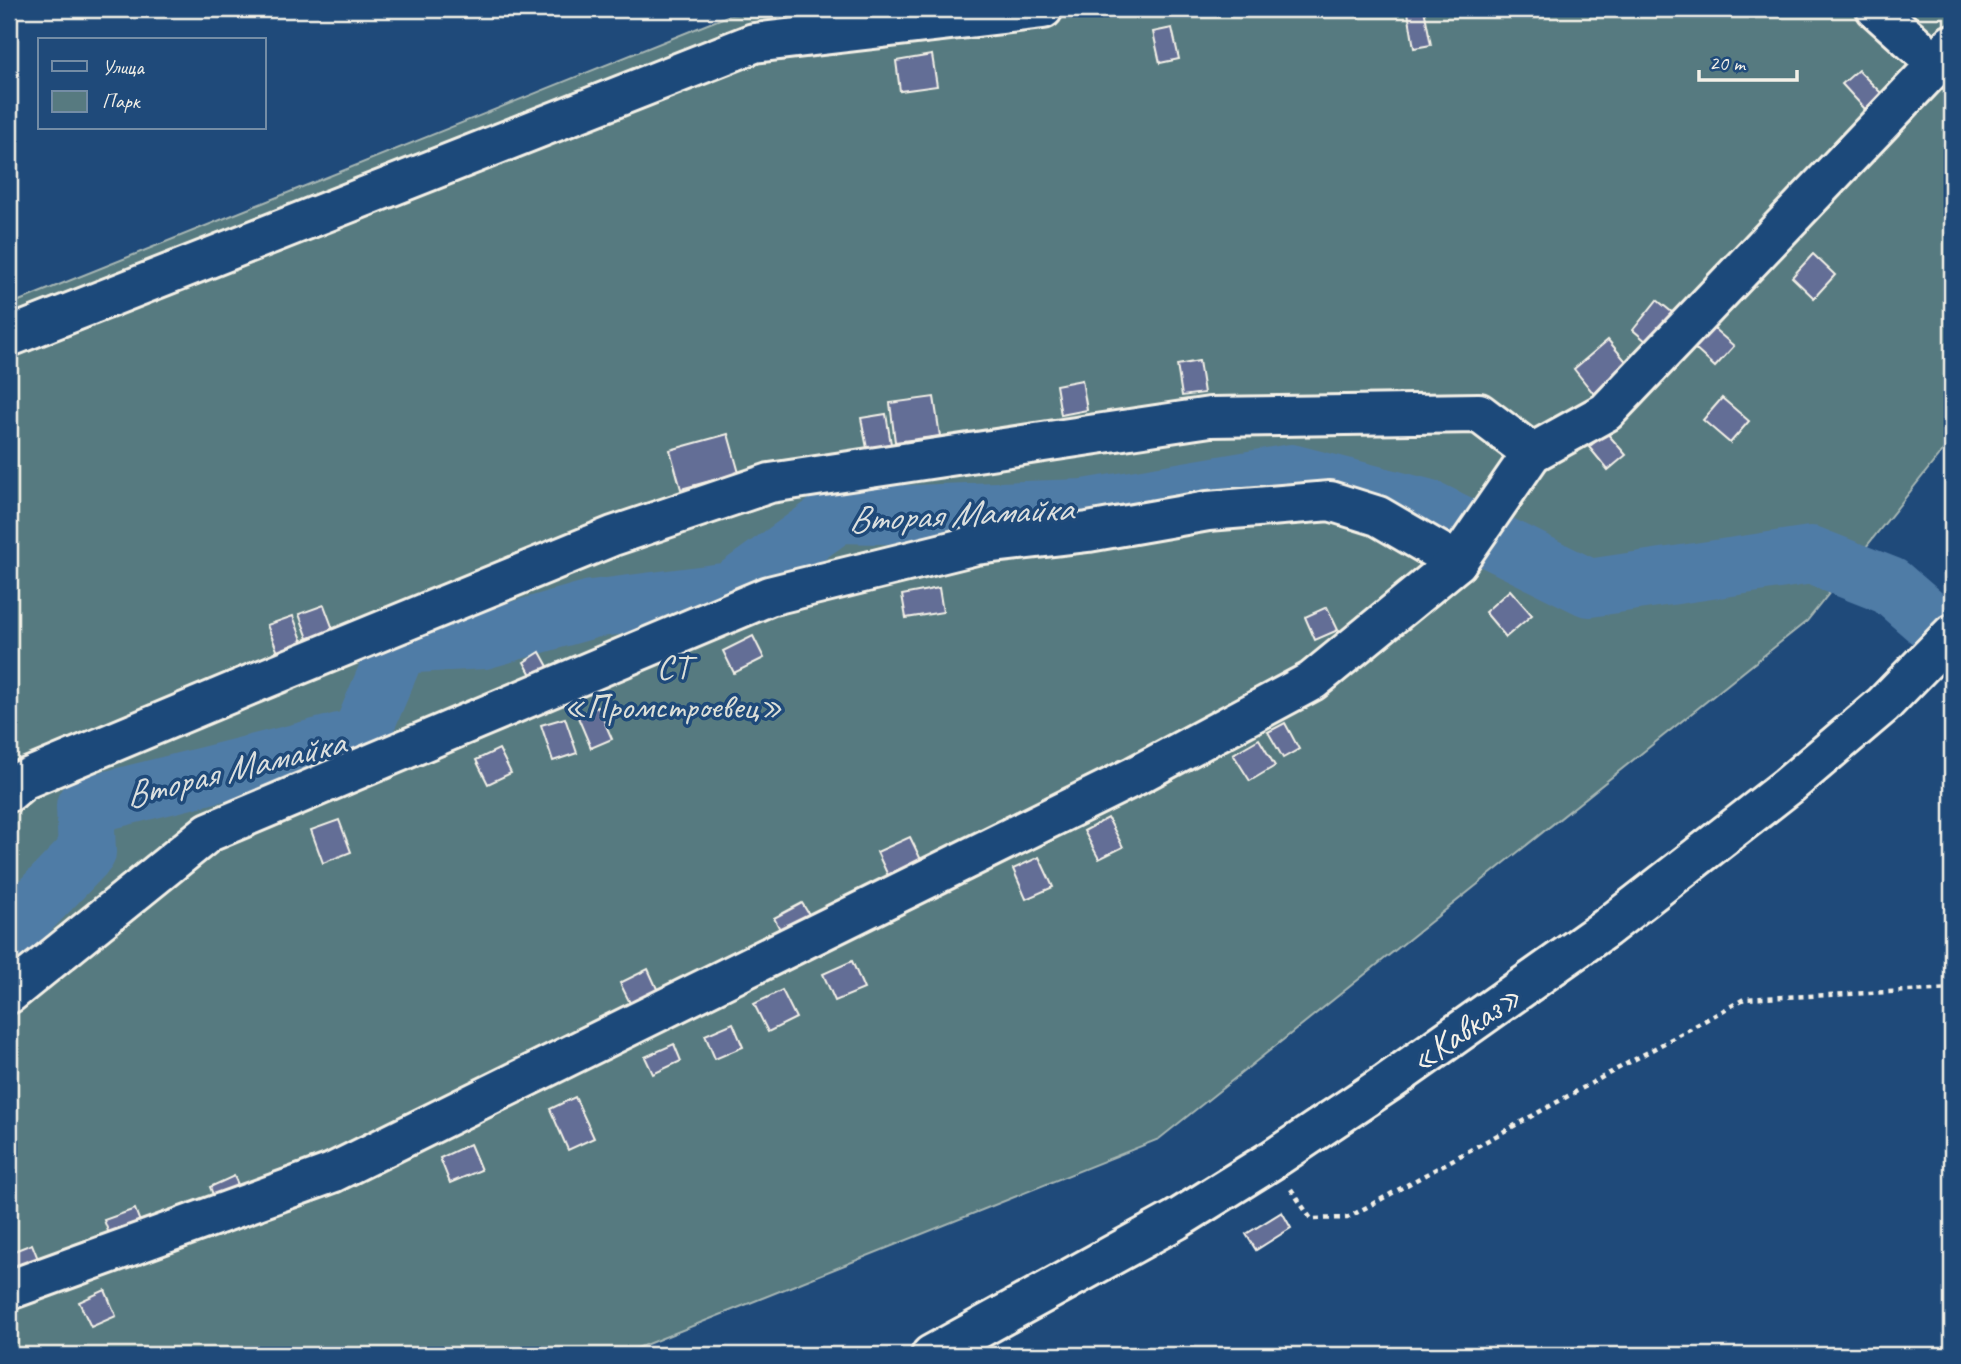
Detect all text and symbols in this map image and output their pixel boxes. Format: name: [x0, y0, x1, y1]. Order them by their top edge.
legend: [38, 38, 266, 130]
scale bar: [1699, 38, 1797, 82]
text: 20 m: [1709, 50, 1747, 76]
text: Улица: [102, 54, 145, 80]
text: Парк: [102, 88, 142, 114]
water label: Вторая Мамайка: [847, 484, 1077, 543]
park label: СТ «Промстроевец»: [564, 644, 782, 729]
water label: Вторая Мамайка: [119, 718, 352, 818]
street label: «Кавказ»: [1401, 974, 1530, 1083]

